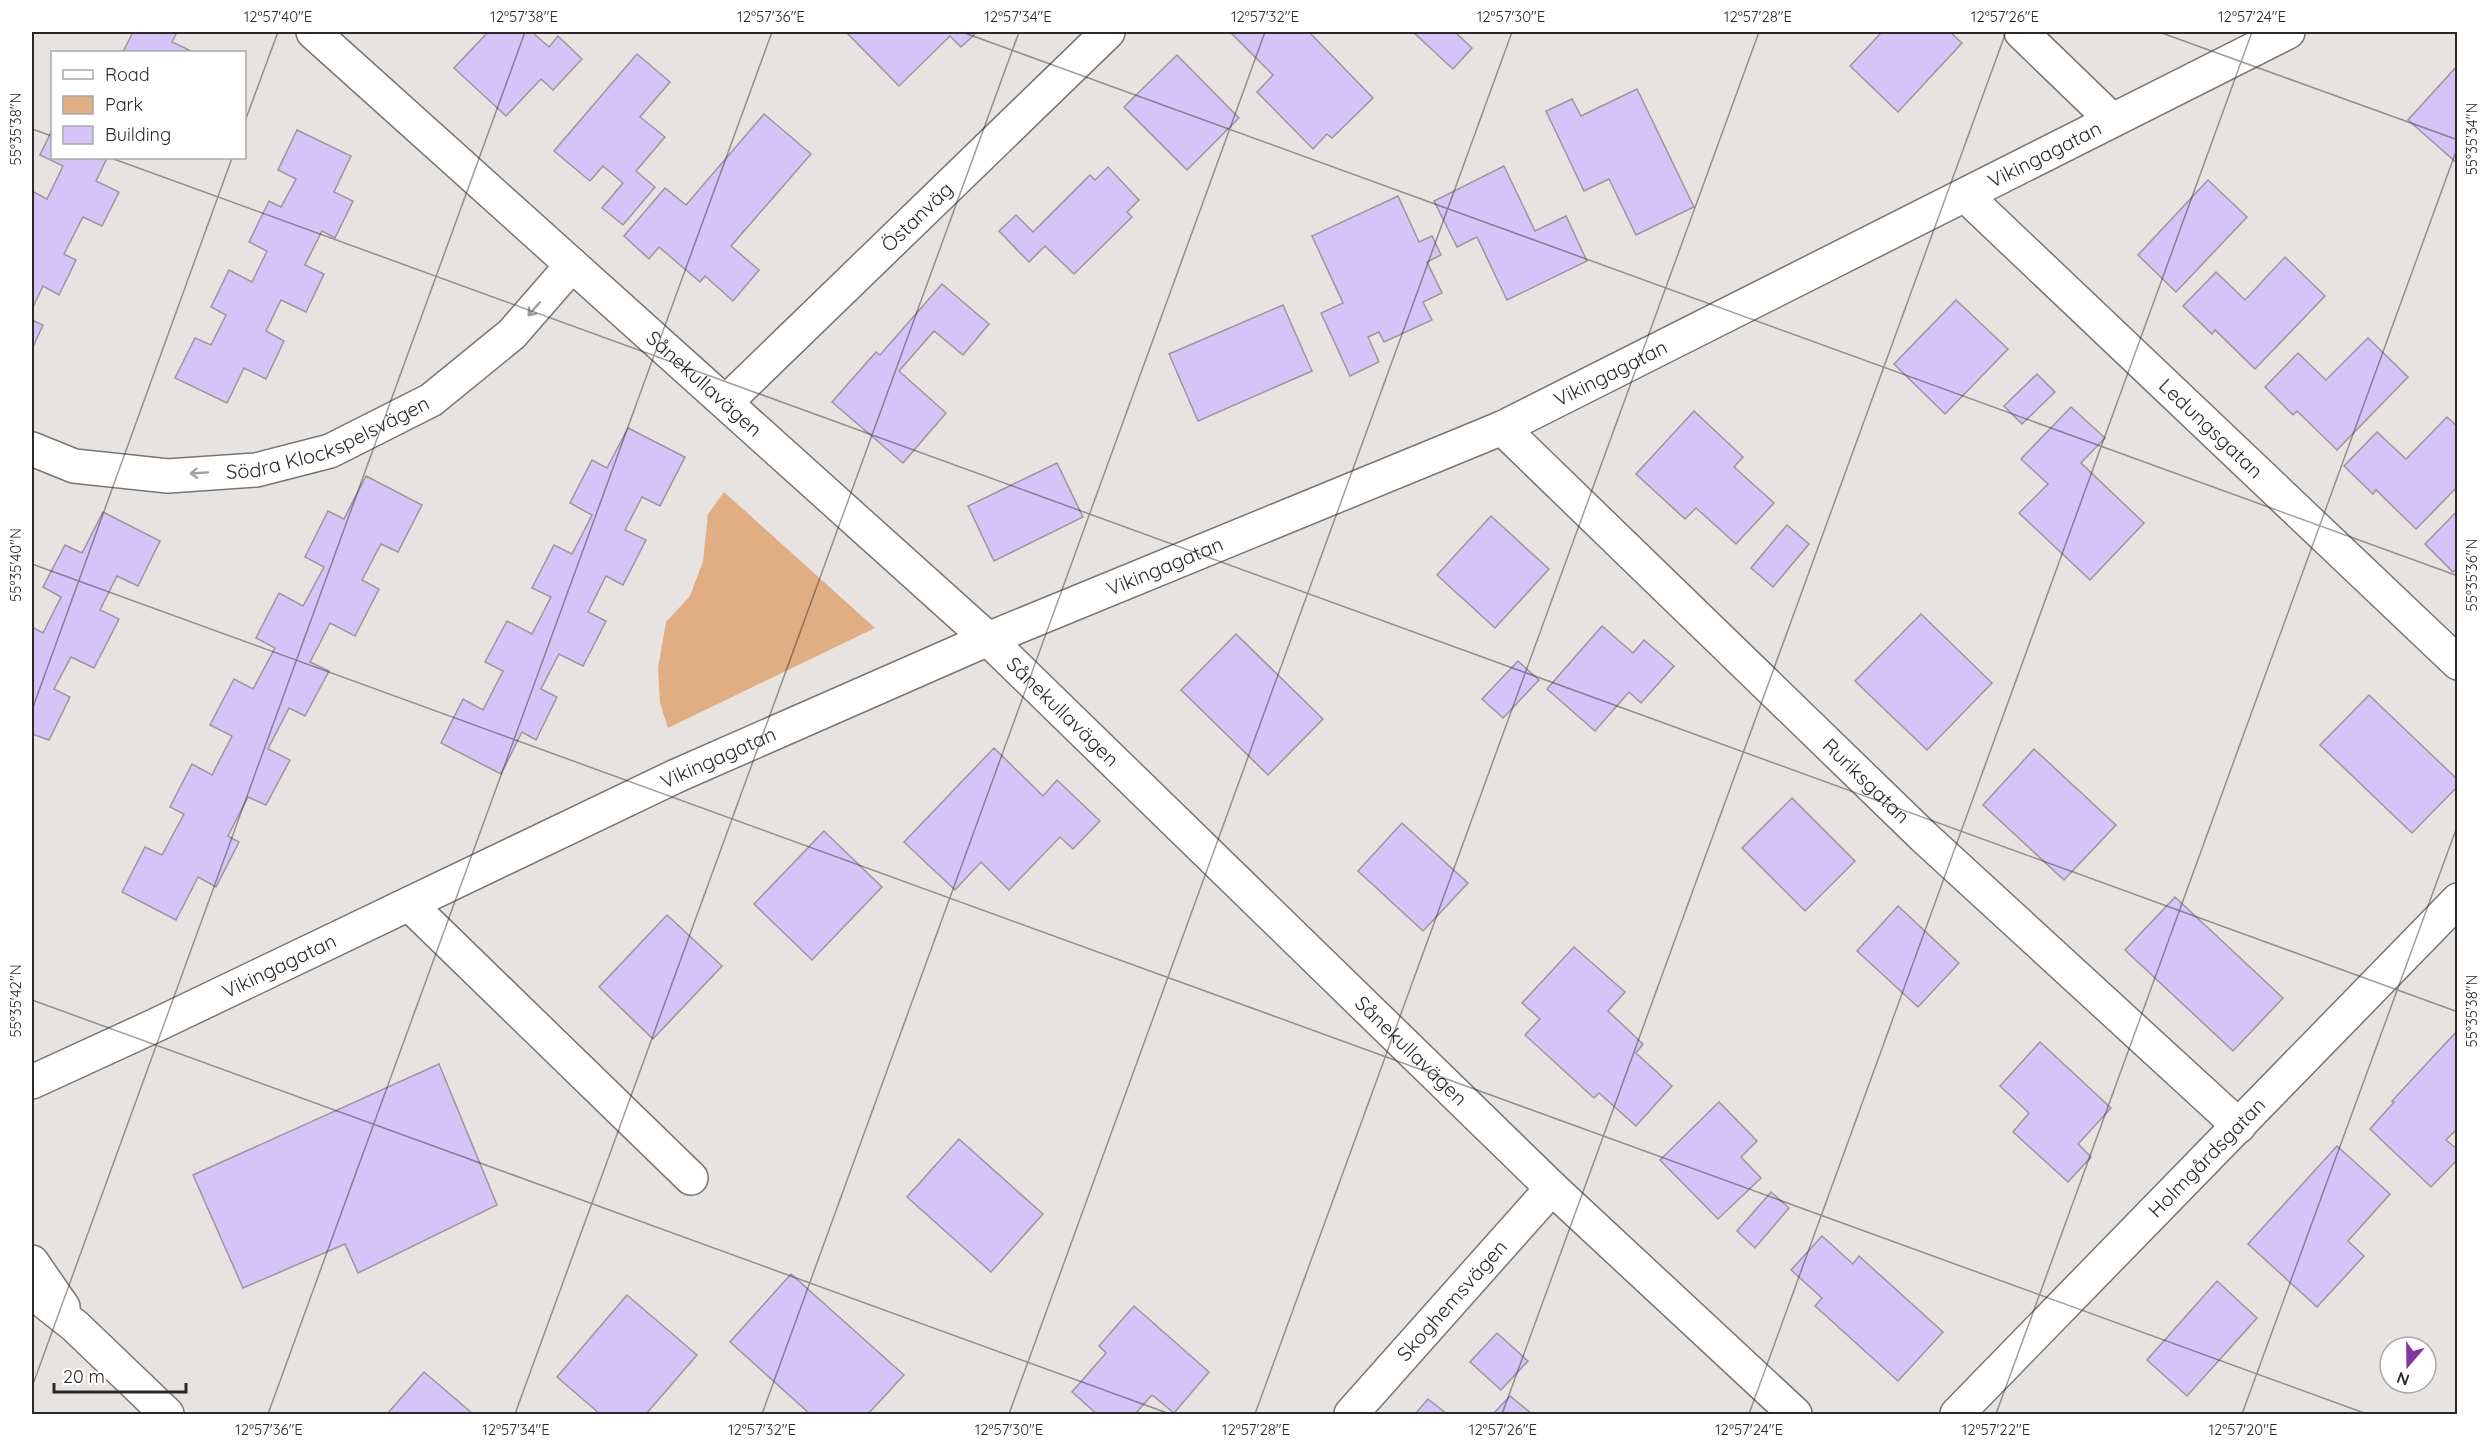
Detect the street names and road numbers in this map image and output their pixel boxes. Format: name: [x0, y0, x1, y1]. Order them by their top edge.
street label: Vikingagatan: [1984, 115, 2105, 193]
street label: Östanväg: [876, 176, 958, 257]
street label: Sånekullavägen: [641, 325, 767, 442]
street label: Vikingagatan: [1550, 334, 1671, 412]
street label: Ledungsgatan: [2154, 373, 2268, 483]
street label: Södra Klockspelsvägen: [225, 390, 433, 484]
street label: Vikingagatan: [1103, 531, 1227, 601]
street label: Sånekullavägen: [1002, 651, 1124, 772]
street label: Vikingagatan: [656, 721, 780, 794]
street label: Ruriksgatan: [1818, 733, 1915, 828]
street label: Vikingagatan: [218, 928, 340, 1004]
street label: Sånekullavägen: [1350, 990, 1473, 1111]
street label: Holmgårdsgatan: [2143, 1092, 2270, 1222]
street label: Skoghemsvägen: [1391, 1234, 1512, 1366]

